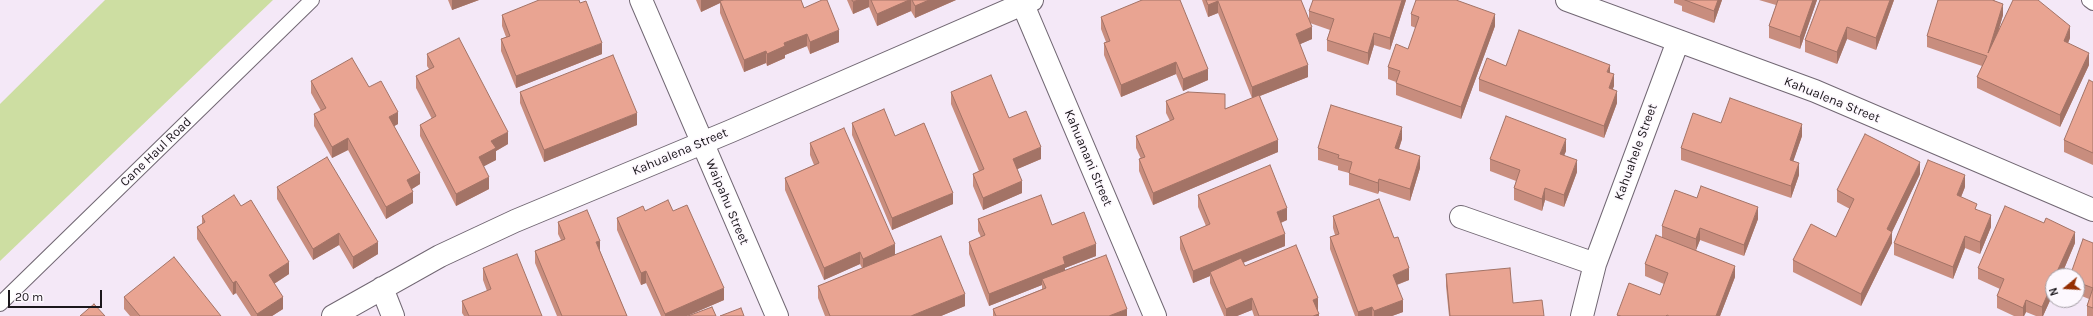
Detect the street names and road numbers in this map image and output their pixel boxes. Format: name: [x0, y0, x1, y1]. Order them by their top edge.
street label: Kahualena Street: [1782, 74, 1882, 126]
street label: Kahuahele Street: [1611, 102, 1661, 202]
street label: Kahuanani Street: [1061, 107, 1115, 209]
street label: Cane Haul Road: [117, 114, 195, 190]
street label: Kahualena Street: [630, 125, 730, 179]
street label: Waipahu Street: [702, 157, 752, 247]

